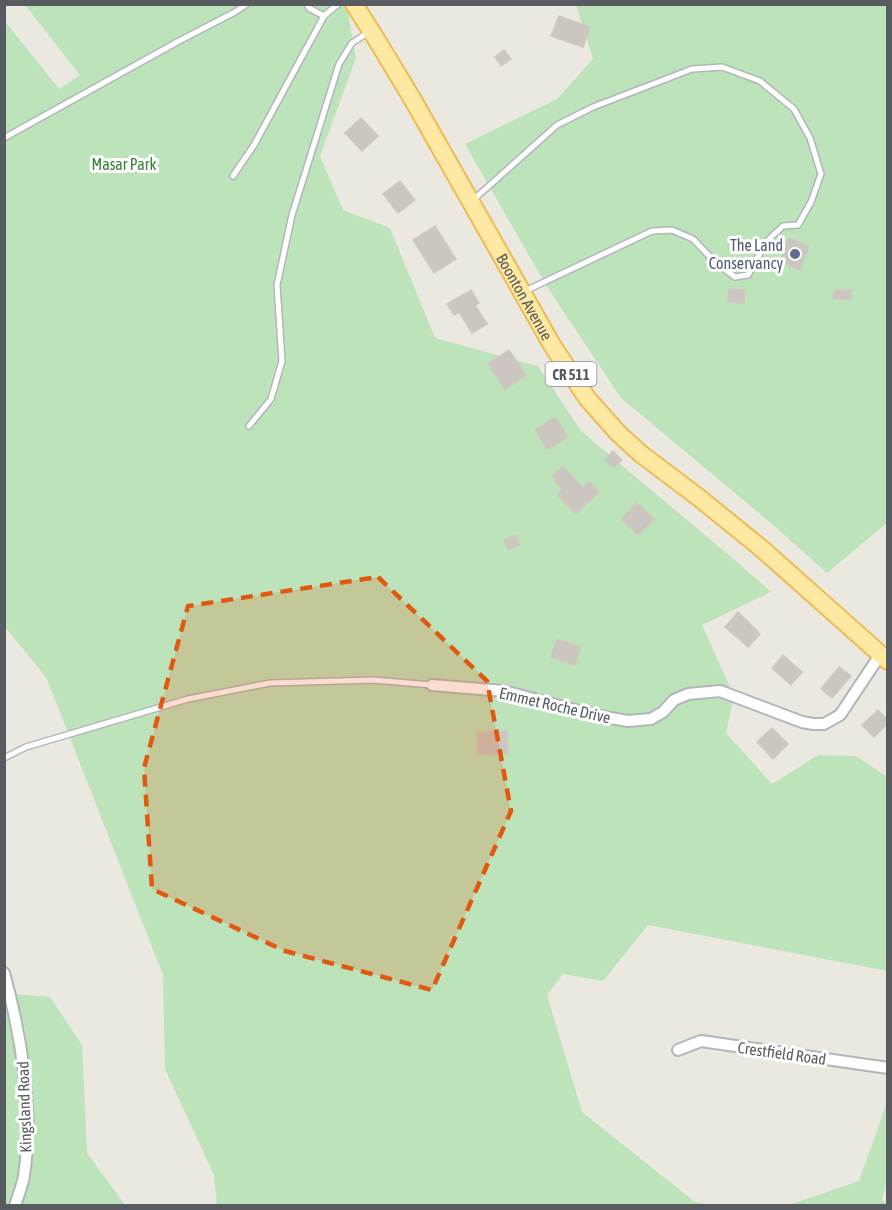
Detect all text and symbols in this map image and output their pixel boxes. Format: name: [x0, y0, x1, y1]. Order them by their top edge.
park label: Masar Park: [92, 155, 156, 173]
place label: The Land Conservancy: [709, 236, 783, 273]
marker: The Land Conservancy: [788, 247, 802, 261]
street label: Boonton Avenue: [493, 250, 556, 343]
road number: CR 511: [546, 362, 596, 386]
street label: Emmet Roche Drive: [498, 683, 612, 727]
street label: Crestfield Road: [737, 1038, 827, 1068]
street label: Kingsland Road: [13, 1061, 36, 1153]

